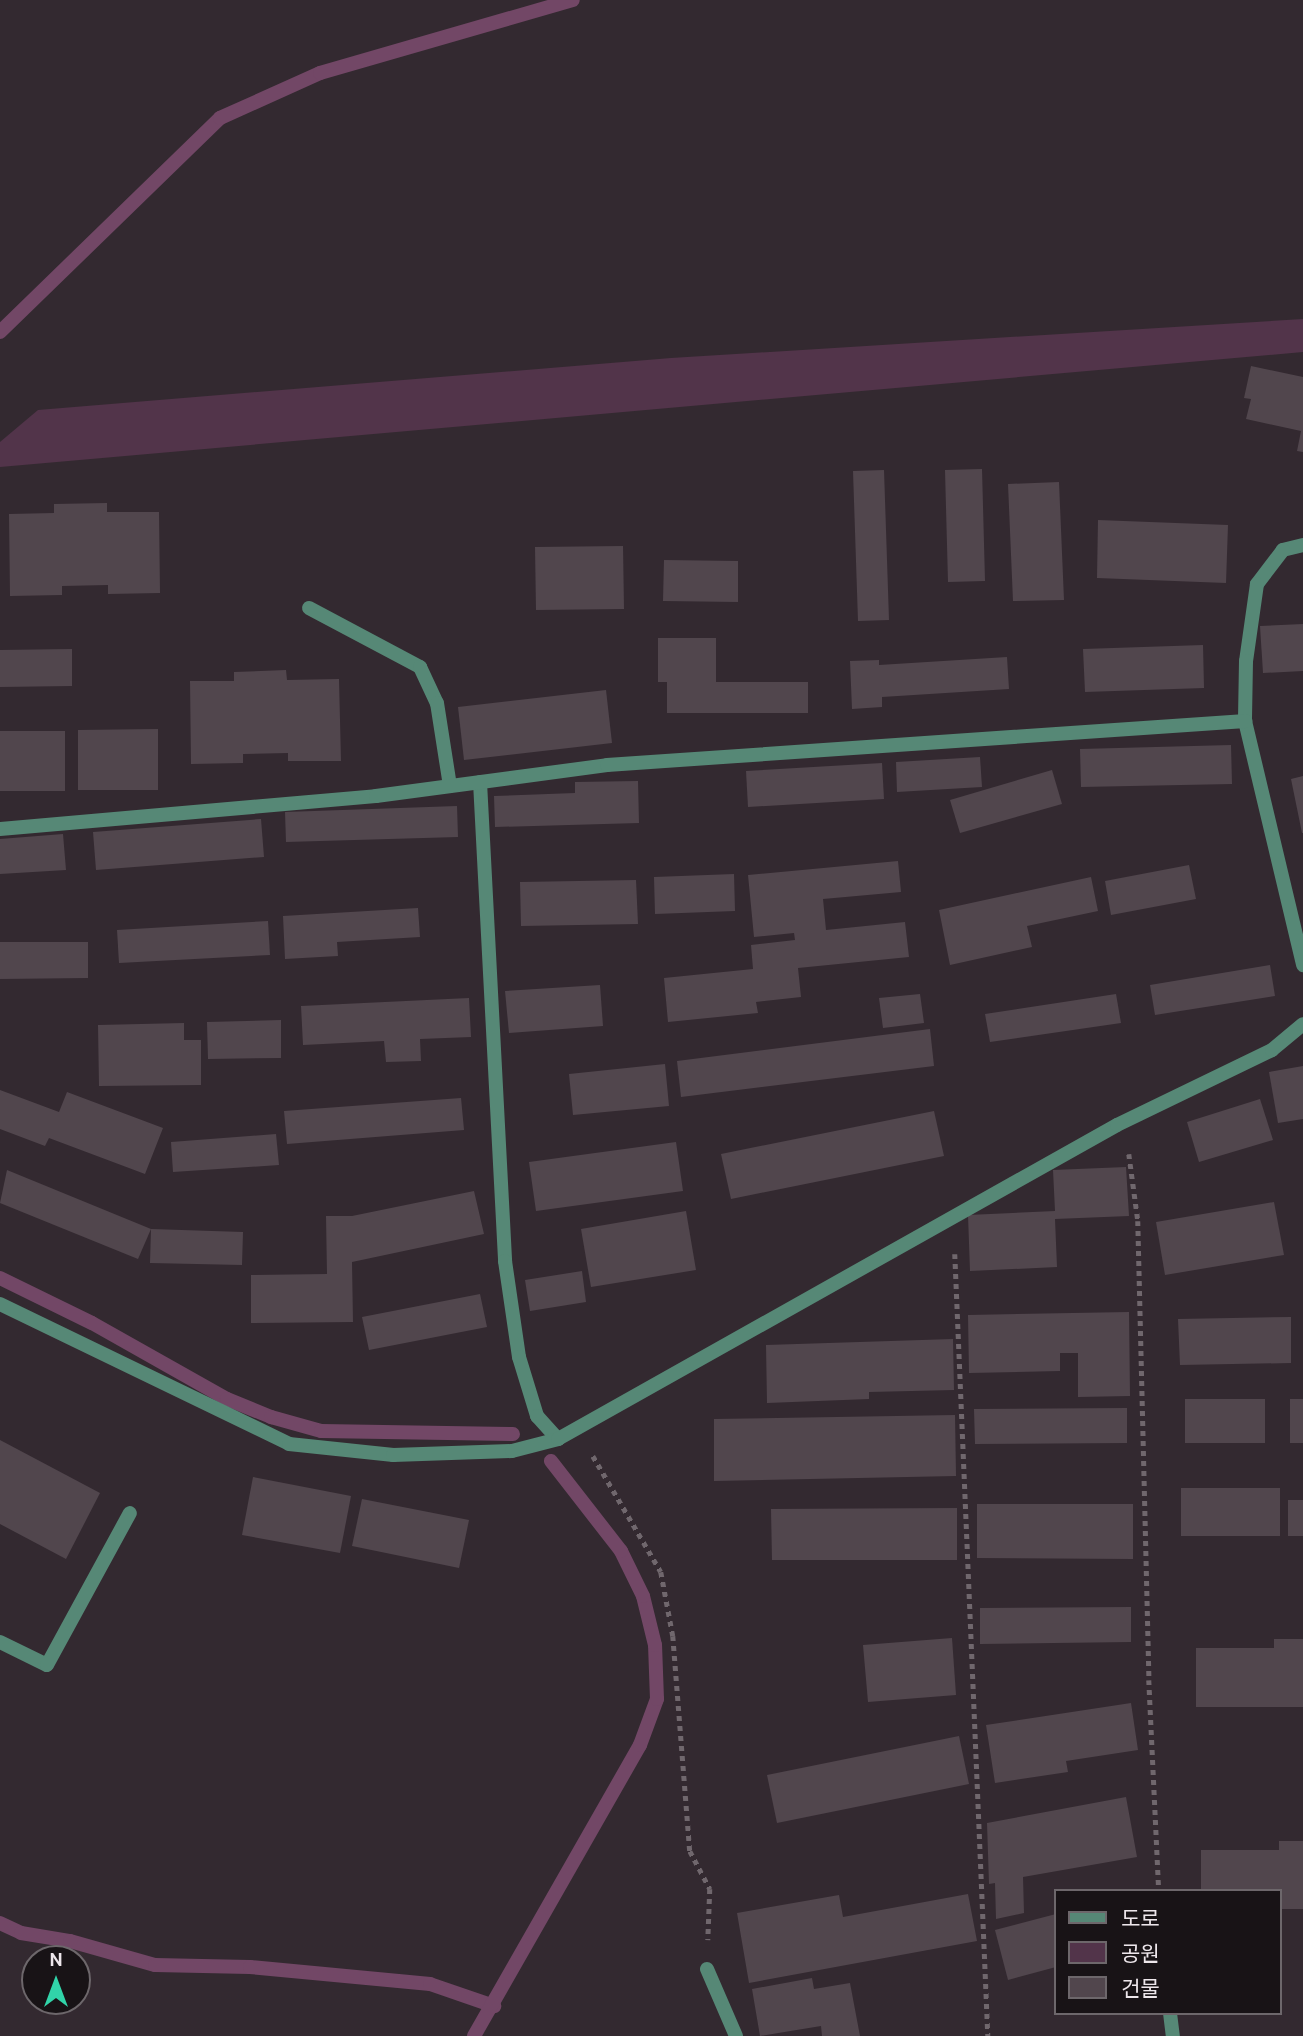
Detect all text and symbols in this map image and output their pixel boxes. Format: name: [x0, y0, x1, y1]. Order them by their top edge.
legend: [1054, 1889, 1282, 2015]
text: 도로: [1121, 1907, 1160, 1934]
text: 공원: [1121, 1942, 1160, 1969]
north arrow: [21, 1945, 91, 2015]
text: N: [49, 1949, 63, 1973]
text: 건물: [1121, 1977, 1160, 2004]

